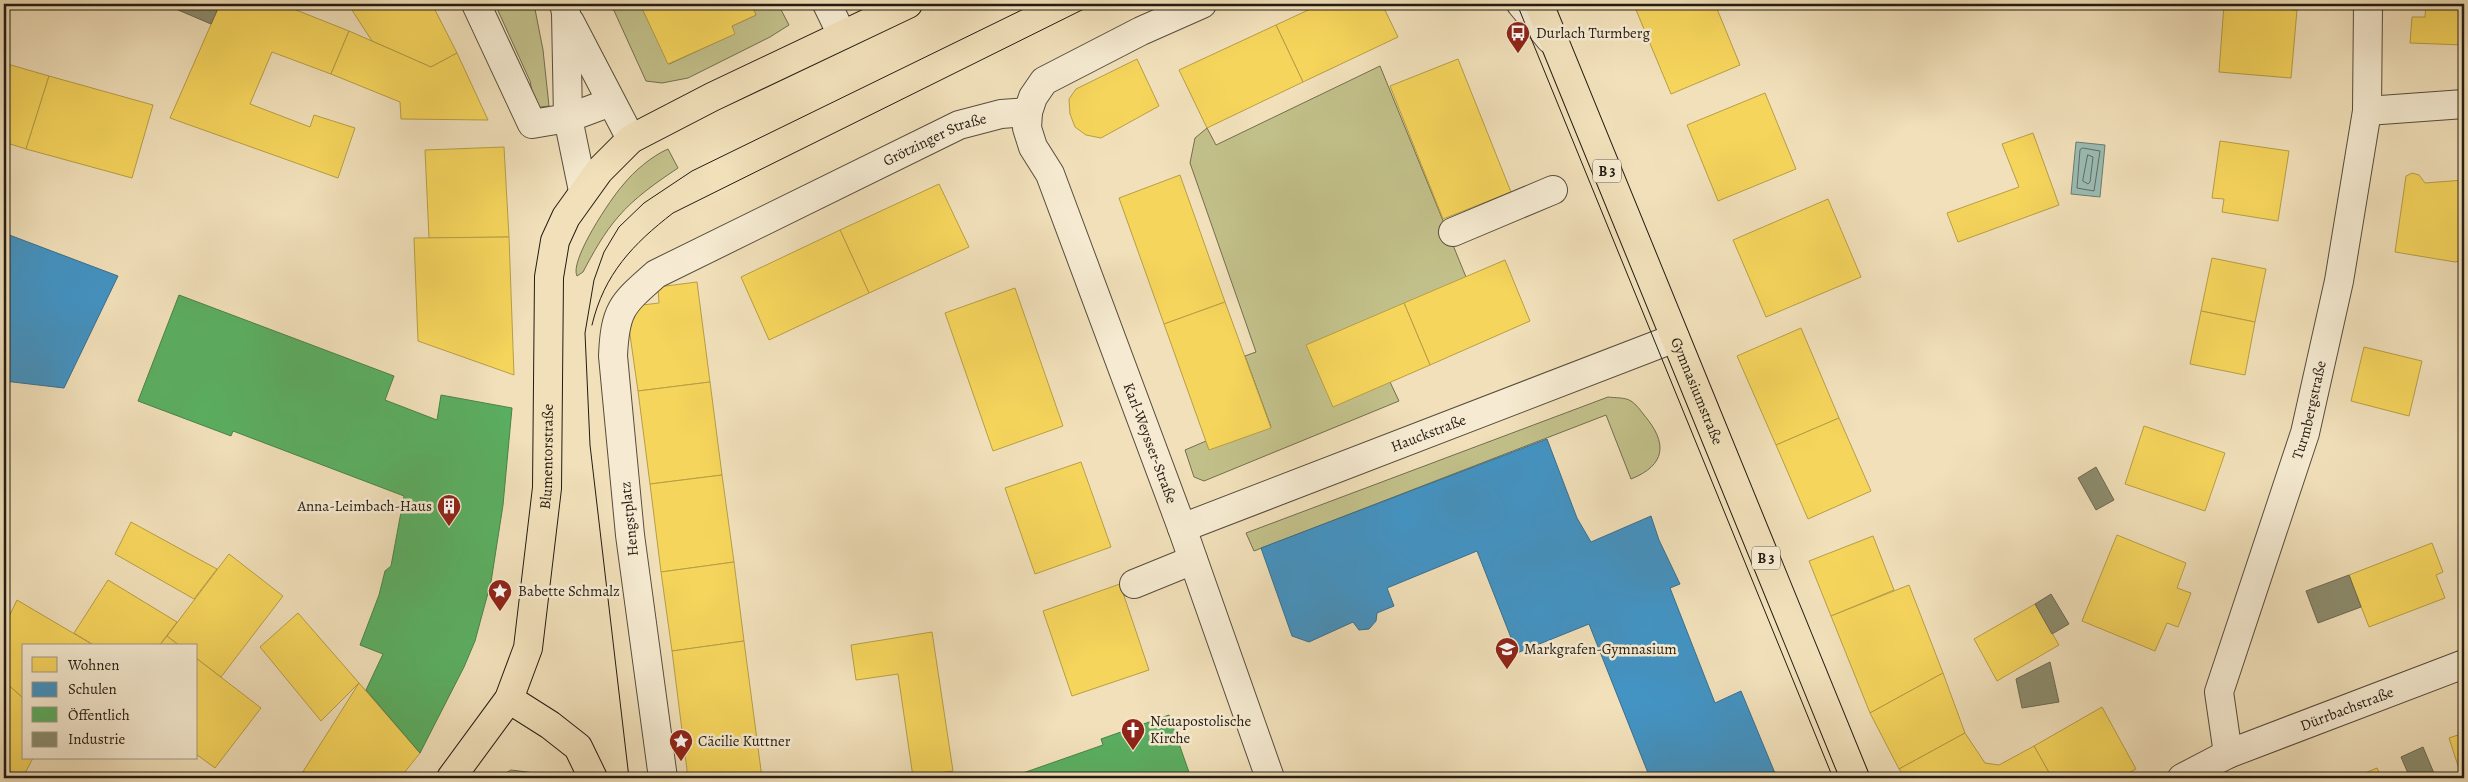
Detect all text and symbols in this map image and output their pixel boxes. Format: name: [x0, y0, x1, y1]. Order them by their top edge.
bus stop icon: Durlach Turmberg: [1505, 20, 1531, 54]
place label: Durlach Turmberg: [1536, 23, 1651, 43]
street label: Grötzinger Straße: [880, 108, 989, 171]
road number: B 3: [1593, 160, 1621, 182]
street label: Gymnasiumstraße: [1666, 334, 1728, 448]
street label: Turmbergstraße: [2287, 358, 2331, 462]
street label: Karl-Weysser-Straße: [1119, 380, 1182, 507]
street label: Blumentorstraße: [535, 403, 558, 510]
street label: Hauckstraße: [1388, 409, 1469, 457]
street label: Hengstplatz: [615, 481, 643, 557]
building icon: Anna-Leimbach-Haus: [436, 493, 462, 527]
place label: Anna-Leimbach-Haus: [296, 496, 432, 516]
road number: B 3: [1752, 546, 1780, 570]
place icon: Babette Schmalz: [487, 578, 513, 612]
place label: Babette Schmalz: [518, 581, 620, 601]
school or university icon: Markgrafen-Gymnasium: [1494, 636, 1520, 670]
place label: Markgrafen-Gymnasium: [1524, 639, 1677, 659]
legend: [22, 644, 198, 760]
text: Wohnen: [67, 655, 120, 675]
text: Schulen: [68, 679, 117, 699]
street label: Dürrbachstraße: [2297, 682, 2397, 736]
text: Öffentlich: [68, 705, 130, 725]
place label: Neuapostolische Kirche: [1150, 711, 1251, 748]
church icon: Neuapostolische Kirche: [1120, 717, 1146, 751]
place icon: Cäcilie Kuttner: [668, 728, 694, 762]
text: Industrie: [68, 729, 126, 749]
place label: Cäcilie Kuttner: [698, 731, 791, 751]

